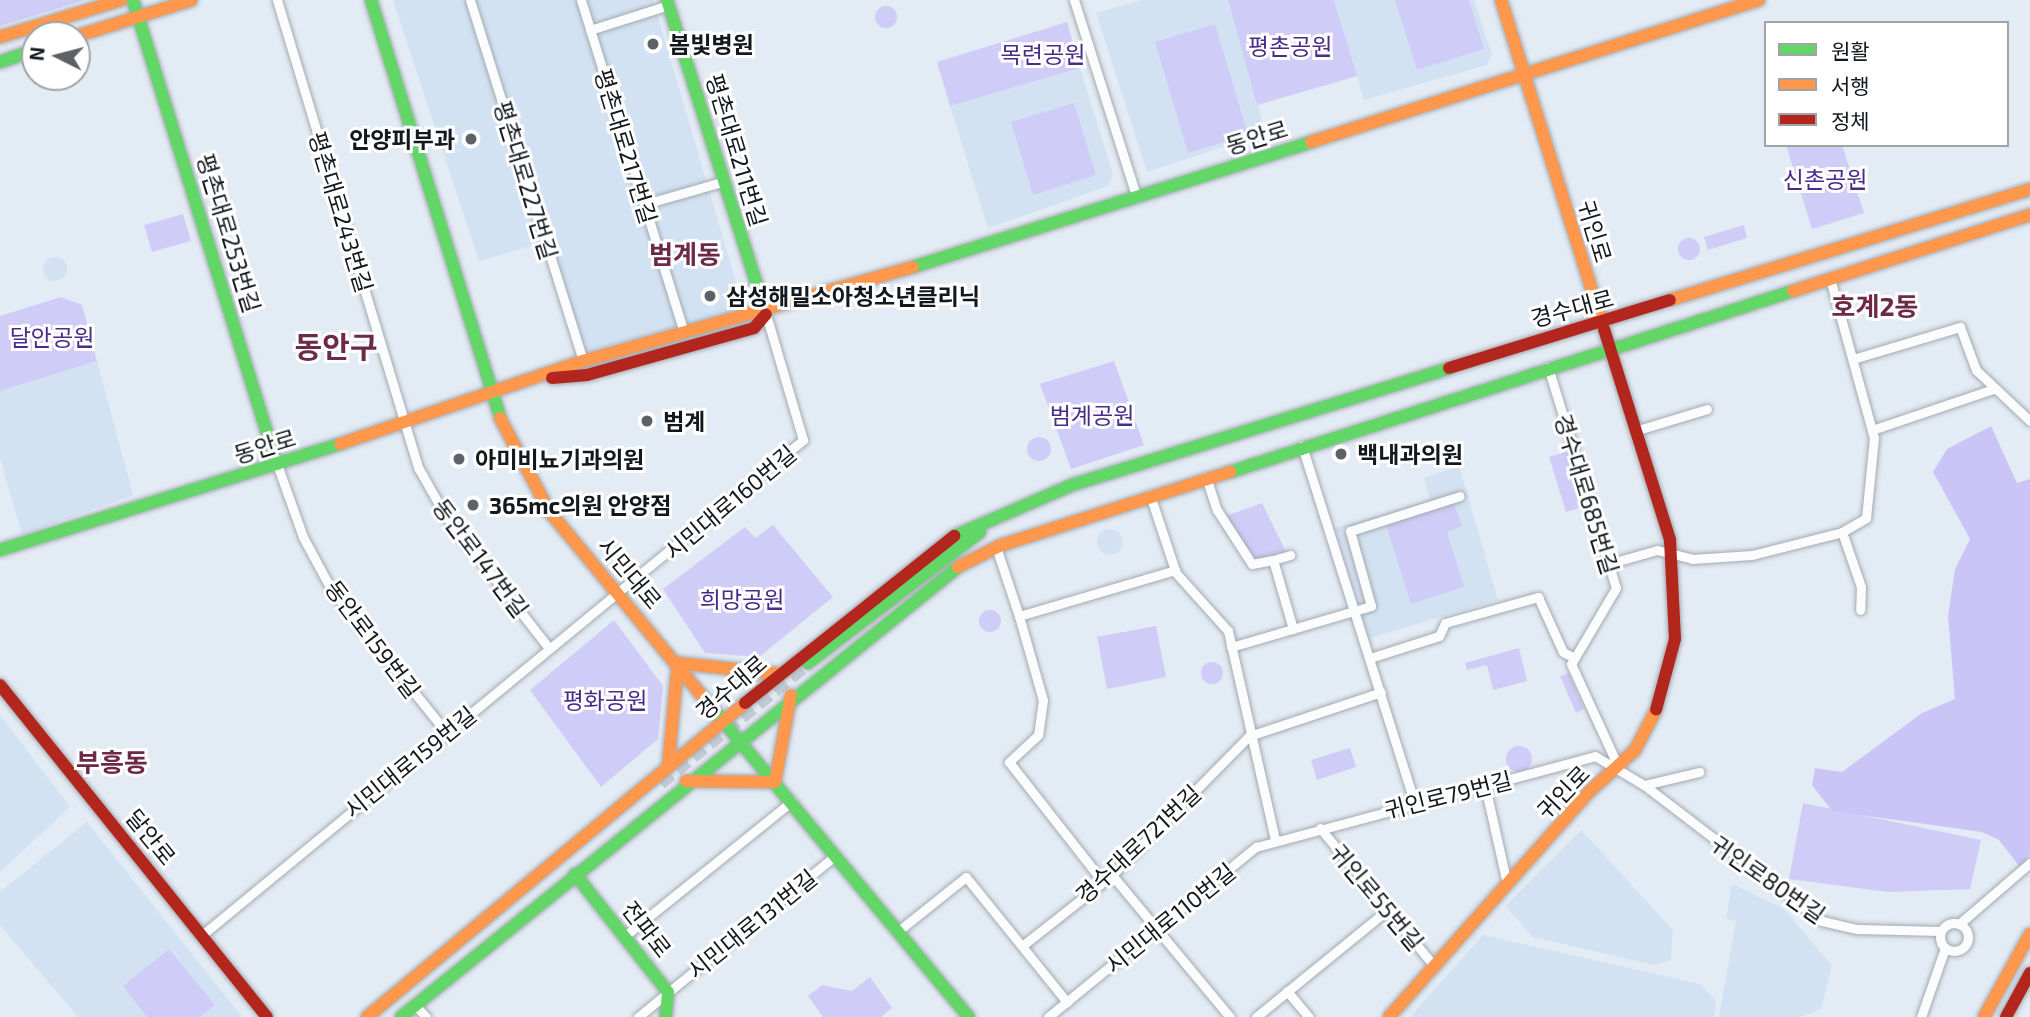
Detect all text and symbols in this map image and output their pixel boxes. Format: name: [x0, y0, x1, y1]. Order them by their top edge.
north arrow: [21, 21, 91, 91]
legend: [1764, 21, 2009, 147]
place label: 봄빛병원: [669, 30, 754, 58]
park label: 평촌공원: [1248, 32, 1332, 60]
marker: 봄빛병원: [643, 34, 663, 54]
text: 원활: [1831, 38, 1870, 63]
park label: 목련공원: [1001, 40, 1085, 68]
text: N: [24, 46, 49, 62]
street label: 평촌대로217번길: [589, 65, 663, 227]
street label: 평촌대로211번길: [701, 70, 773, 230]
text: 서행: [1831, 73, 1870, 98]
street label: 평촌대로227번길: [489, 97, 563, 263]
text: 정체: [1831, 108, 1870, 133]
street label: 동안로: [1223, 115, 1291, 159]
place label: 안양피부과: [349, 125, 455, 153]
street label: 평촌대로243번길: [303, 128, 379, 296]
marker: 안양피부과: [461, 129, 481, 149]
street label: 평촌대로253번길: [192, 150, 266, 316]
park label: 신촌공원: [1783, 165, 1867, 193]
street label: 귀인로: [1573, 197, 1617, 265]
district label: 범계동: [649, 238, 721, 270]
place label: 삼성해밀소아청소년클리닉: [726, 282, 980, 310]
street label: 경수대로: [1528, 284, 1616, 332]
marker: 삼성해밀소아청소년클리닉: [700, 286, 720, 306]
district label: 호계2동: [1832, 290, 1918, 322]
park label: 달안공원: [10, 323, 94, 351]
district label: 동안구: [295, 328, 377, 364]
park label: 범계공원: [1050, 401, 1134, 429]
place label: 범계: [663, 407, 705, 435]
street label: 경수대로685번길: [1549, 410, 1625, 578]
marker: 범계: [637, 411, 657, 431]
street label: 동안로: [231, 424, 299, 468]
street label: 시민대로160번길: [659, 439, 801, 565]
place label: 백내과의원: [1357, 440, 1463, 468]
marker: 백내과의원: [1331, 444, 1351, 464]
place label: 아미비뇨기과의원: [475, 445, 644, 473]
marker: 아미비뇨기과의원: [449, 449, 469, 469]
place label: 365mc의원 안양점: [489, 491, 671, 519]
street label: 동안로147번길: [428, 493, 534, 623]
marker: 365mc의원 안양점: [463, 495, 483, 515]
street label: 시민대로: [592, 532, 668, 614]
street label: 동안로159번길: [320, 575, 426, 703]
park label: 희망공원: [700, 585, 784, 613]
street label: 경수대로: [690, 649, 772, 725]
park label: 평화공원: [563, 686, 647, 714]
street label: 시민대로159번길: [339, 700, 481, 824]
district label: 부흥동: [76, 746, 148, 778]
street label: 귀인로: [1531, 760, 1595, 824]
street label: 귀인로79번길: [1381, 766, 1515, 824]
street label: 경수대로721번길: [1070, 779, 1206, 909]
street label: 달안로: [120, 804, 182, 870]
street label: 귀인로80번길: [1705, 829, 1831, 929]
street label: 귀인로55번길: [1325, 838, 1429, 956]
street label: 시민대로110번길: [1099, 857, 1241, 979]
street label: 시민대로131번길: [682, 864, 822, 984]
street label: 전파로: [617, 895, 677, 963]

